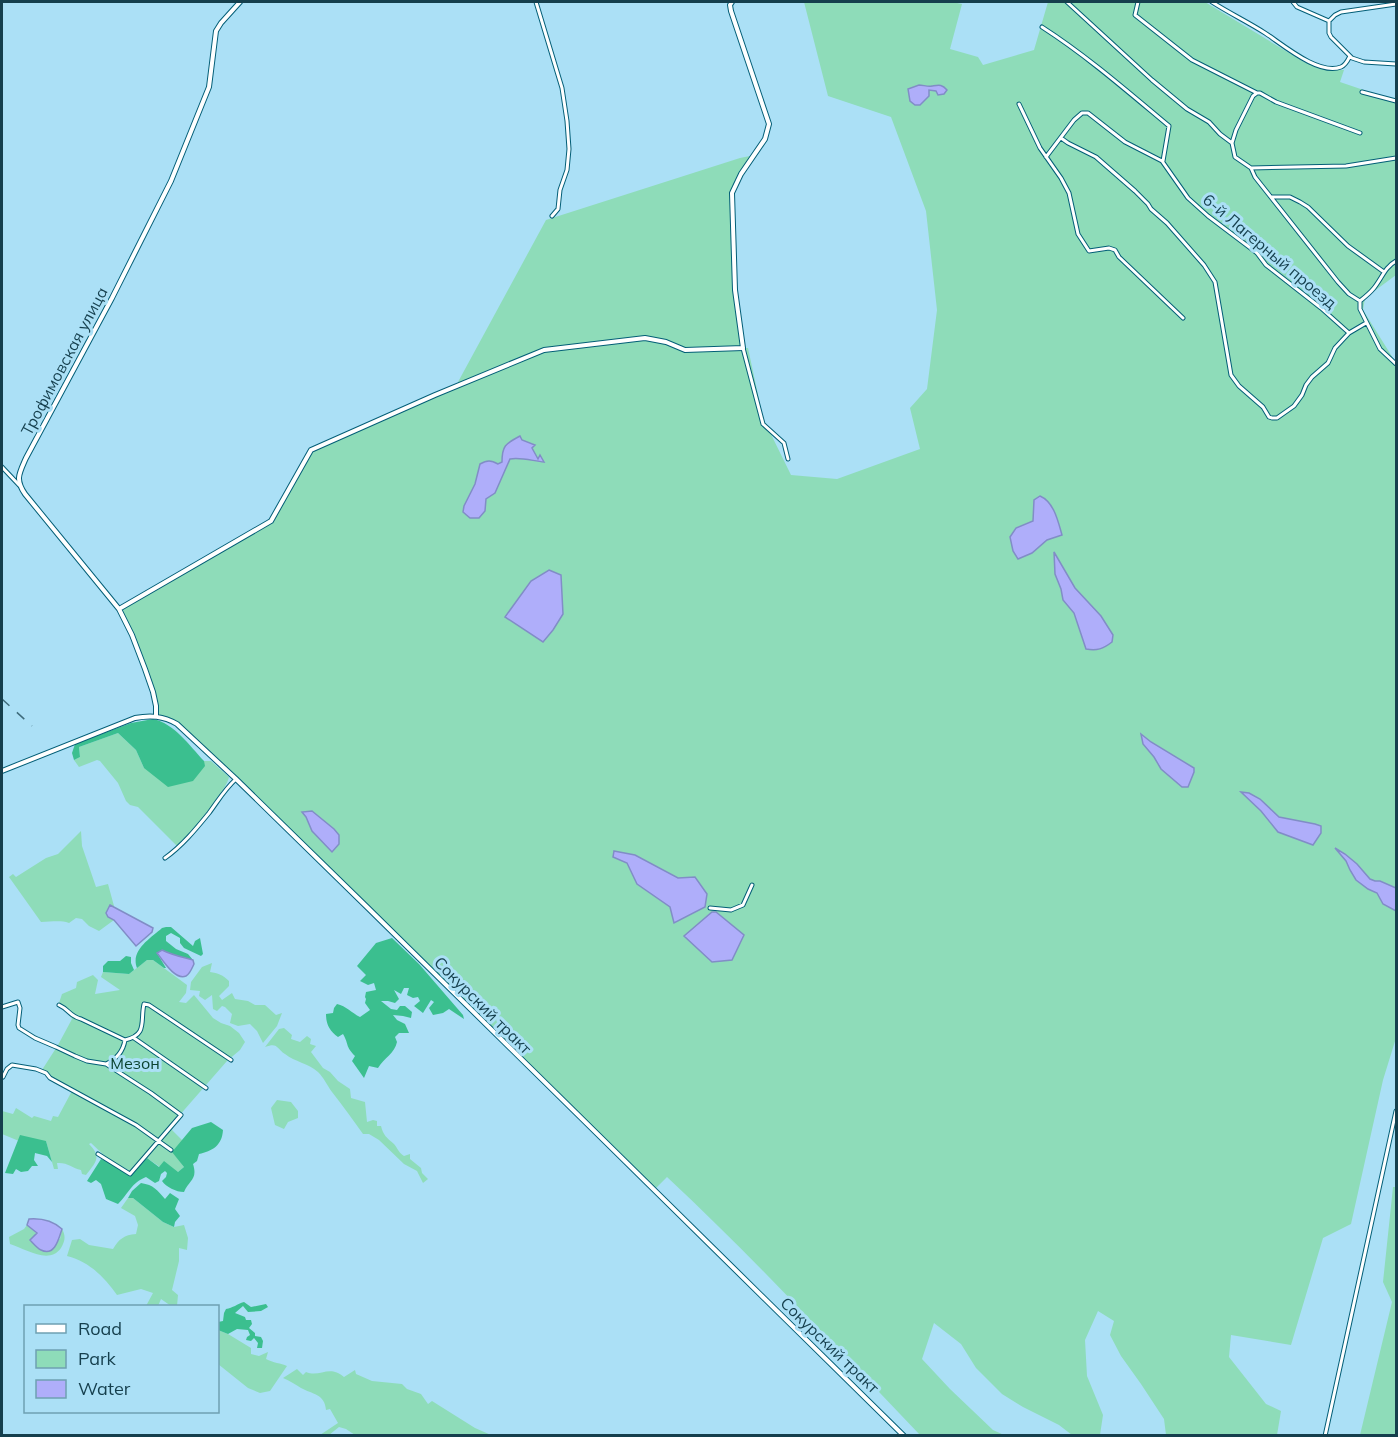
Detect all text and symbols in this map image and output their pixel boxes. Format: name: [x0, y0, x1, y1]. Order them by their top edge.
street label: 6-й Лагерный проезд: [1199, 189, 1341, 313]
street label: Трофимовская улица: [16, 283, 112, 439]
street label: Сокурский тракт: [430, 952, 536, 1058]
park label: Мезон: [110, 1053, 160, 1073]
street label: Сокурский тракт: [776, 1293, 884, 1398]
legend: [24, 1305, 219, 1413]
text: Road: [78, 1317, 122, 1340]
text: Park: [78, 1347, 117, 1370]
text: Water: [78, 1377, 131, 1400]

